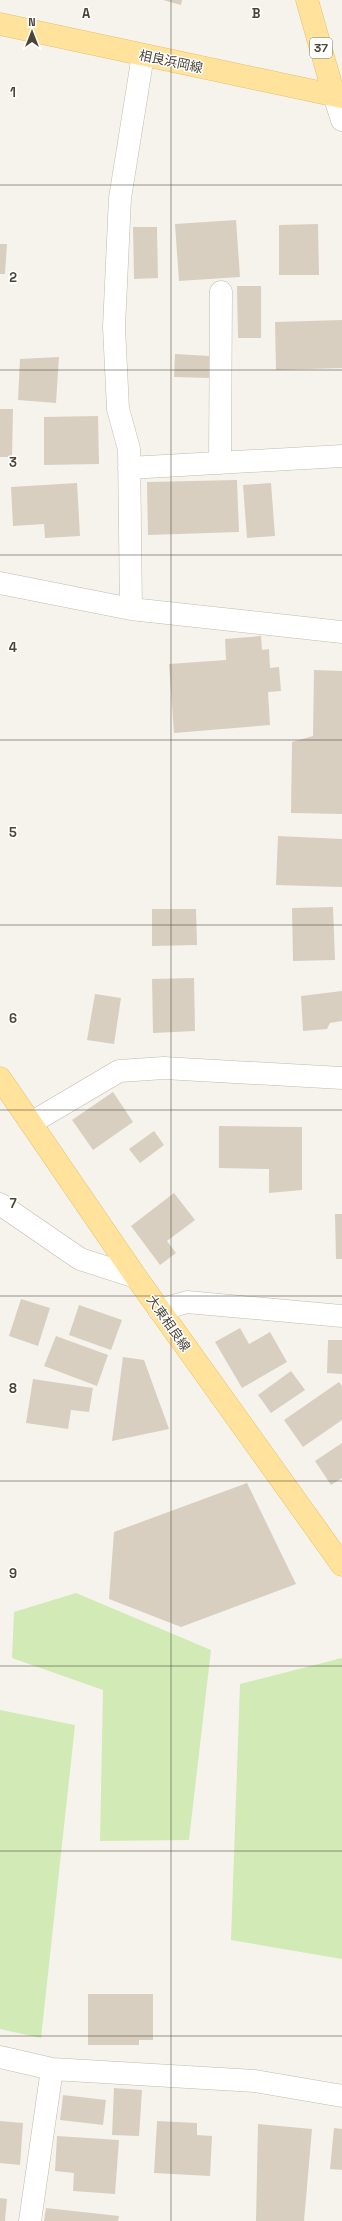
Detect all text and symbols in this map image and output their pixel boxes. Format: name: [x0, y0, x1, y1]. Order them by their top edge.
text: A: [82, 5, 91, 22]
text: B: [252, 5, 261, 22]
north arrow: [12, 12, 52, 52]
text: N: [28, 15, 36, 29]
road number: 37: [310, 38, 332, 58]
street label: 相良浜岡線: [137, 46, 204, 77]
text: 1: [10, 84, 16, 101]
text: 2: [9, 269, 17, 286]
text: 3: [9, 454, 17, 471]
text: 4: [9, 639, 17, 656]
text: 5: [9, 824, 17, 841]
text: 6: [9, 1010, 17, 1027]
text: 7: [9, 1195, 17, 1212]
street label: 大東相良線: [143, 1292, 194, 1355]
text: 8: [9, 1380, 17, 1397]
text: 9: [9, 1565, 17, 1582]

